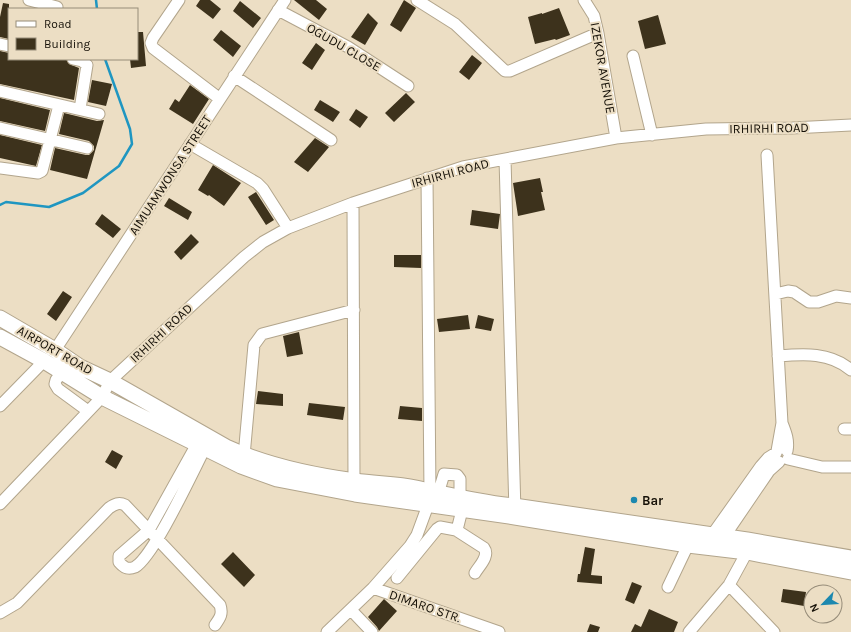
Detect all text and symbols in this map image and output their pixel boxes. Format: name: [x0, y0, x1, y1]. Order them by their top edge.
legend: [8, 8, 138, 60]
text: Road: [44, 17, 72, 31]
street label: OGUDU CLOSE: [304, 20, 384, 74]
street label: IZEKOR AVENUE: [588, 21, 618, 115]
text: Building: [44, 37, 91, 51]
street label: AIMUAMWONSA STREET: [126, 112, 215, 238]
street label: IRHIRHI ROAD: [729, 120, 809, 136]
street label: IRHIRHI ROAD: [410, 155, 490, 191]
street label: IRHIRHI ROAD: [127, 300, 195, 366]
street label: AIRPORT ROAD: [15, 322, 95, 378]
place label: Bar: [642, 493, 664, 508]
marker: Bar: [629, 495, 639, 505]
north arrow: [803, 584, 843, 624]
street label: DIMARO STR.: [387, 587, 463, 625]
text: N: [807, 602, 822, 614]

